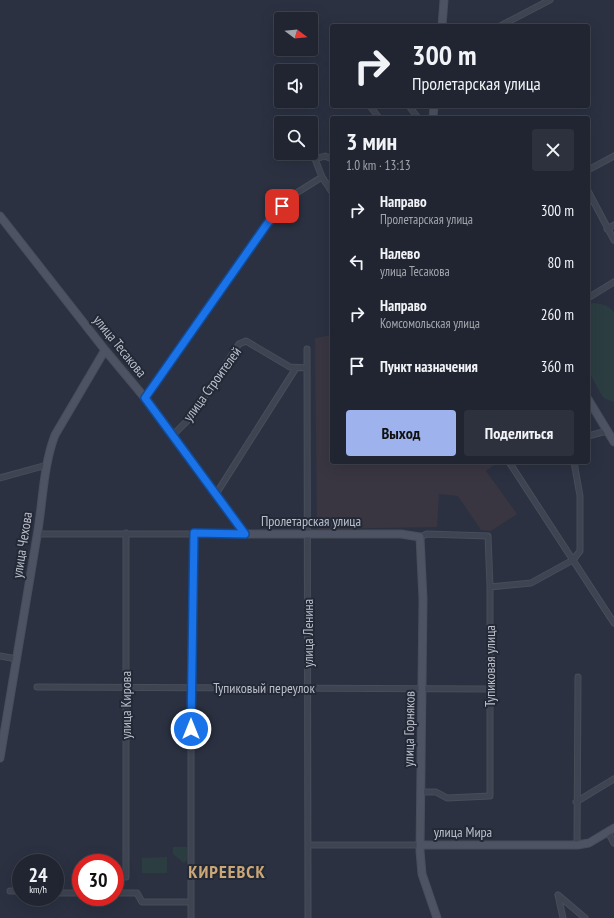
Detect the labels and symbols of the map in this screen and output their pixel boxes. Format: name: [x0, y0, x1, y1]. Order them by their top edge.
north arrow: [274, 12, 318, 56]
pin: [265, 189, 299, 223]
street label: улица Тесакова: [89, 311, 151, 381]
street label: улица Строителей: [179, 343, 245, 425]
street label: улица Чехова: [8, 511, 36, 579]
street label: Пролетарская улица: [261, 512, 361, 530]
street label: улица Ленина: [299, 599, 317, 667]
street label: Тупиковая улица: [481, 625, 499, 707]
street label: улица Кирова: [117, 671, 135, 739]
street label: Тупиковый переулок: [213, 679, 315, 697]
street label: улица Горняков: [399, 690, 419, 767]
position arrow: [170, 708, 212, 750]
street label: улица Мира: [434, 823, 492, 841]
speed limit sign: 30: [72, 854, 124, 906]
district label: КИРЕЕВСК: [188, 860, 266, 883]

